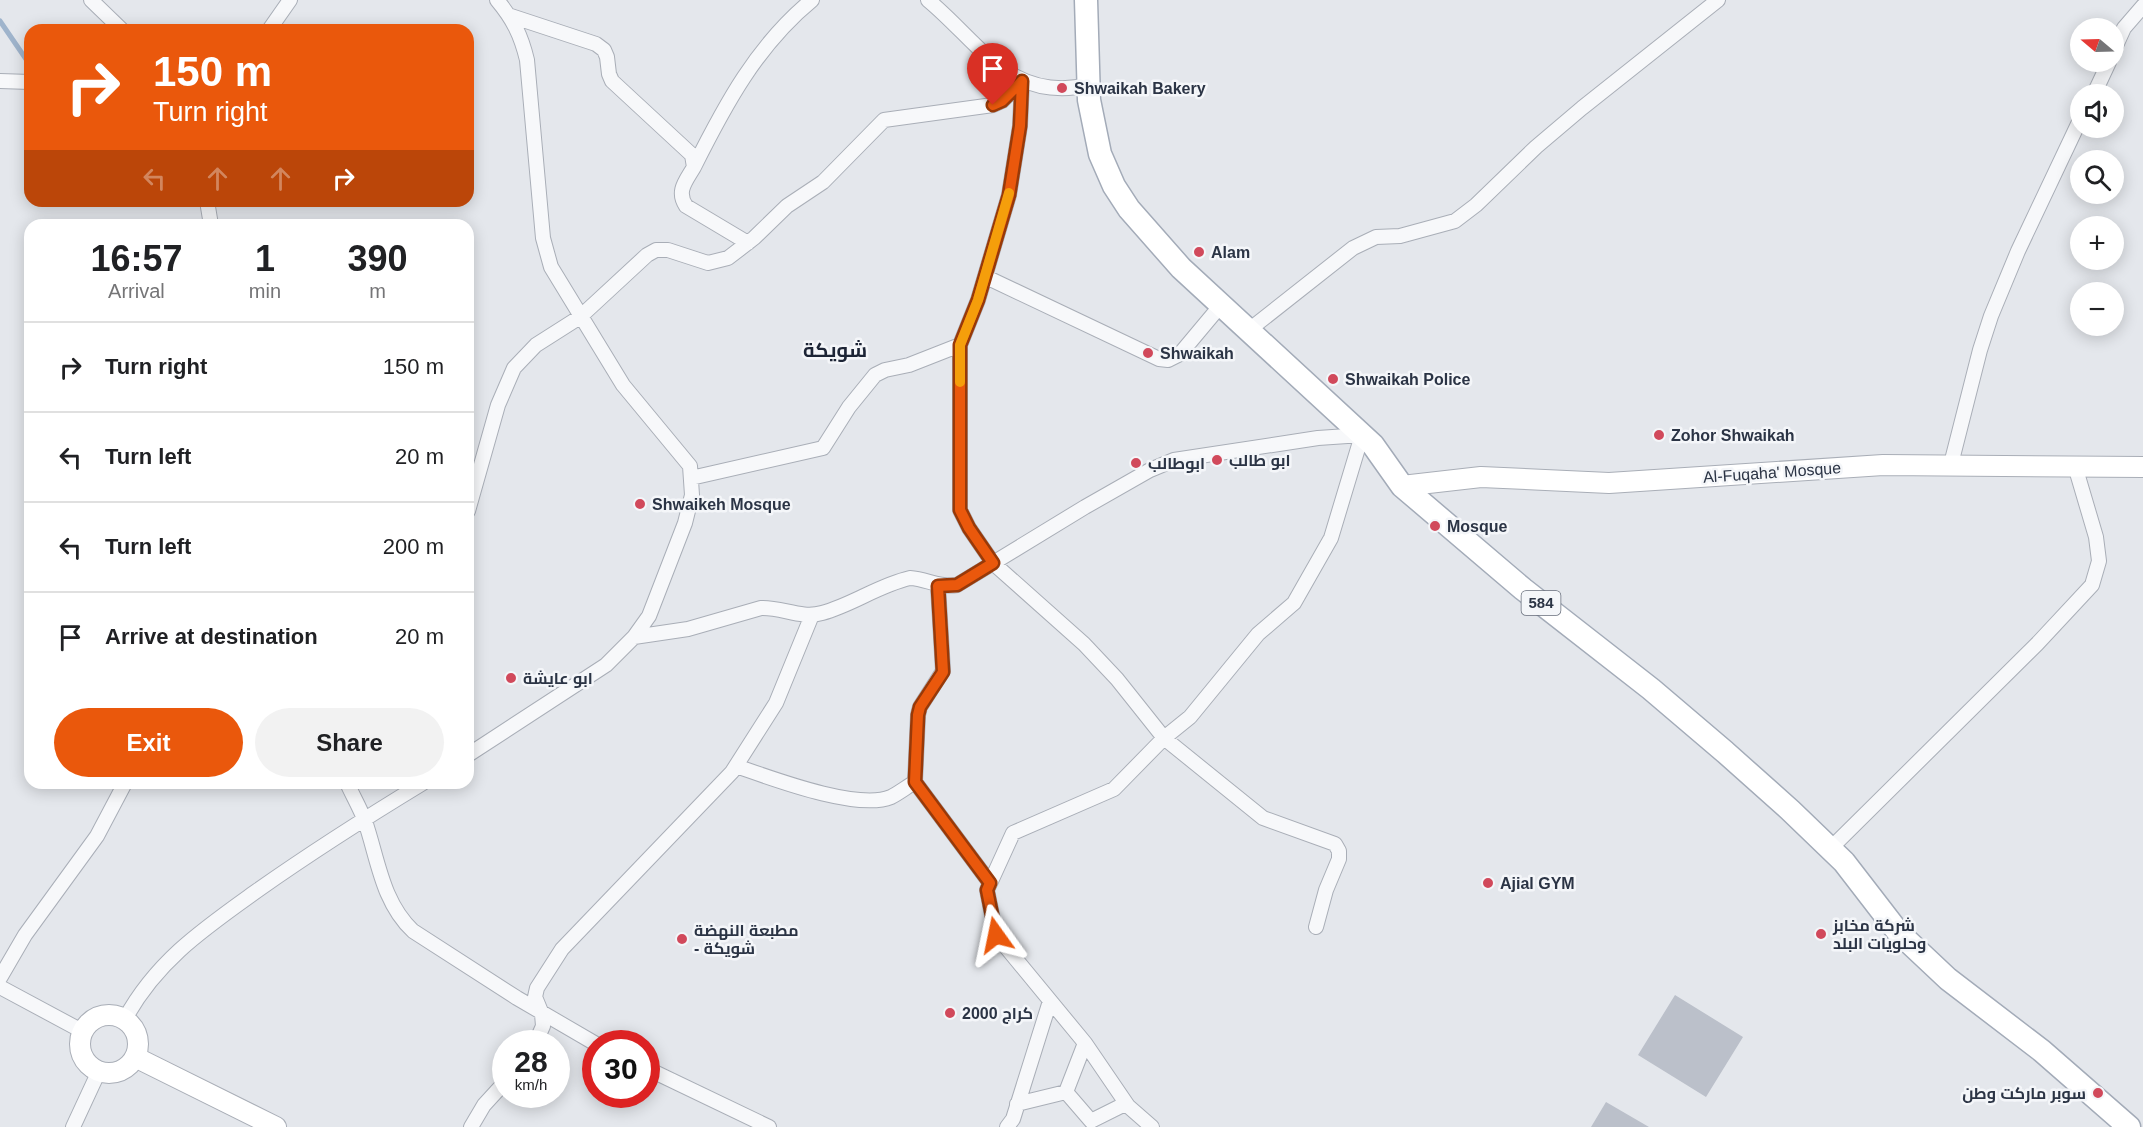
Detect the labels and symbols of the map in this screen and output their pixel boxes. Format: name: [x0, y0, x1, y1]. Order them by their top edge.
north arrow: [2070, 18, 2124, 72]
pin: [967, 43, 1018, 105]
place label: Shwaikah Bakery: [1074, 80, 1206, 97]
marker: Shwaikah Bakery: [1055, 81, 1069, 95]
place label: Alam: [1211, 244, 1250, 261]
marker: Alam: [1192, 245, 1206, 259]
district label: شويكة: [803, 339, 867, 362]
place label: Shwaikah: [1160, 345, 1234, 362]
marker: Shwaikah: [1141, 346, 1155, 360]
place label: Shwaikah Police: [1345, 371, 1470, 388]
marker: Shwaikah Police: [1326, 372, 1340, 386]
place label: Zohor Shwaikah: [1671, 427, 1795, 444]
marker: Zohor Shwaikah: [1652, 428, 1666, 442]
place label: ابو طالب: [1229, 452, 1291, 470]
marker: ابو طالب: [1210, 453, 1224, 467]
place label: ابوطالب: [1148, 455, 1205, 473]
marker: ابوطالب: [1129, 456, 1143, 470]
street label: Al-Fuqaha' Mosque: [1702, 459, 1842, 486]
place label: Shwaikeh Mosque: [652, 496, 791, 513]
marker: Shwaikeh Mosque: [633, 497, 647, 511]
place label: Mosque: [1447, 518, 1508, 535]
marker: Mosque: [1428, 519, 1442, 533]
road number: 584: [1522, 591, 1560, 615]
place label: ابو عايشة: [523, 670, 593, 688]
marker: ابو عايشة: [504, 671, 518, 685]
place label: Ajial GYM: [1500, 875, 1575, 892]
marker: Ajial GYM: [1481, 876, 1495, 890]
position arrow: [964, 903, 1028, 967]
place label: شركة مخابز وحلويات البلد: [1832, 917, 1926, 953]
place label: مطبعة النهضة - شويكة: [694, 922, 799, 958]
marker: شركة مخابز وحلويات البلد: [1814, 927, 1828, 941]
marker: مطبعة النهضة - شويكة: [675, 932, 689, 946]
place label: كراج 2000: [962, 1005, 1033, 1024]
marker: كراج 2000: [943, 1006, 957, 1020]
speed limit sign: 30: [582, 1030, 660, 1108]
place label: سوبر ماركت وطن: [1962, 1085, 2086, 1103]
marker: سوبر ماركت وطن: [2091, 1086, 2105, 1100]

